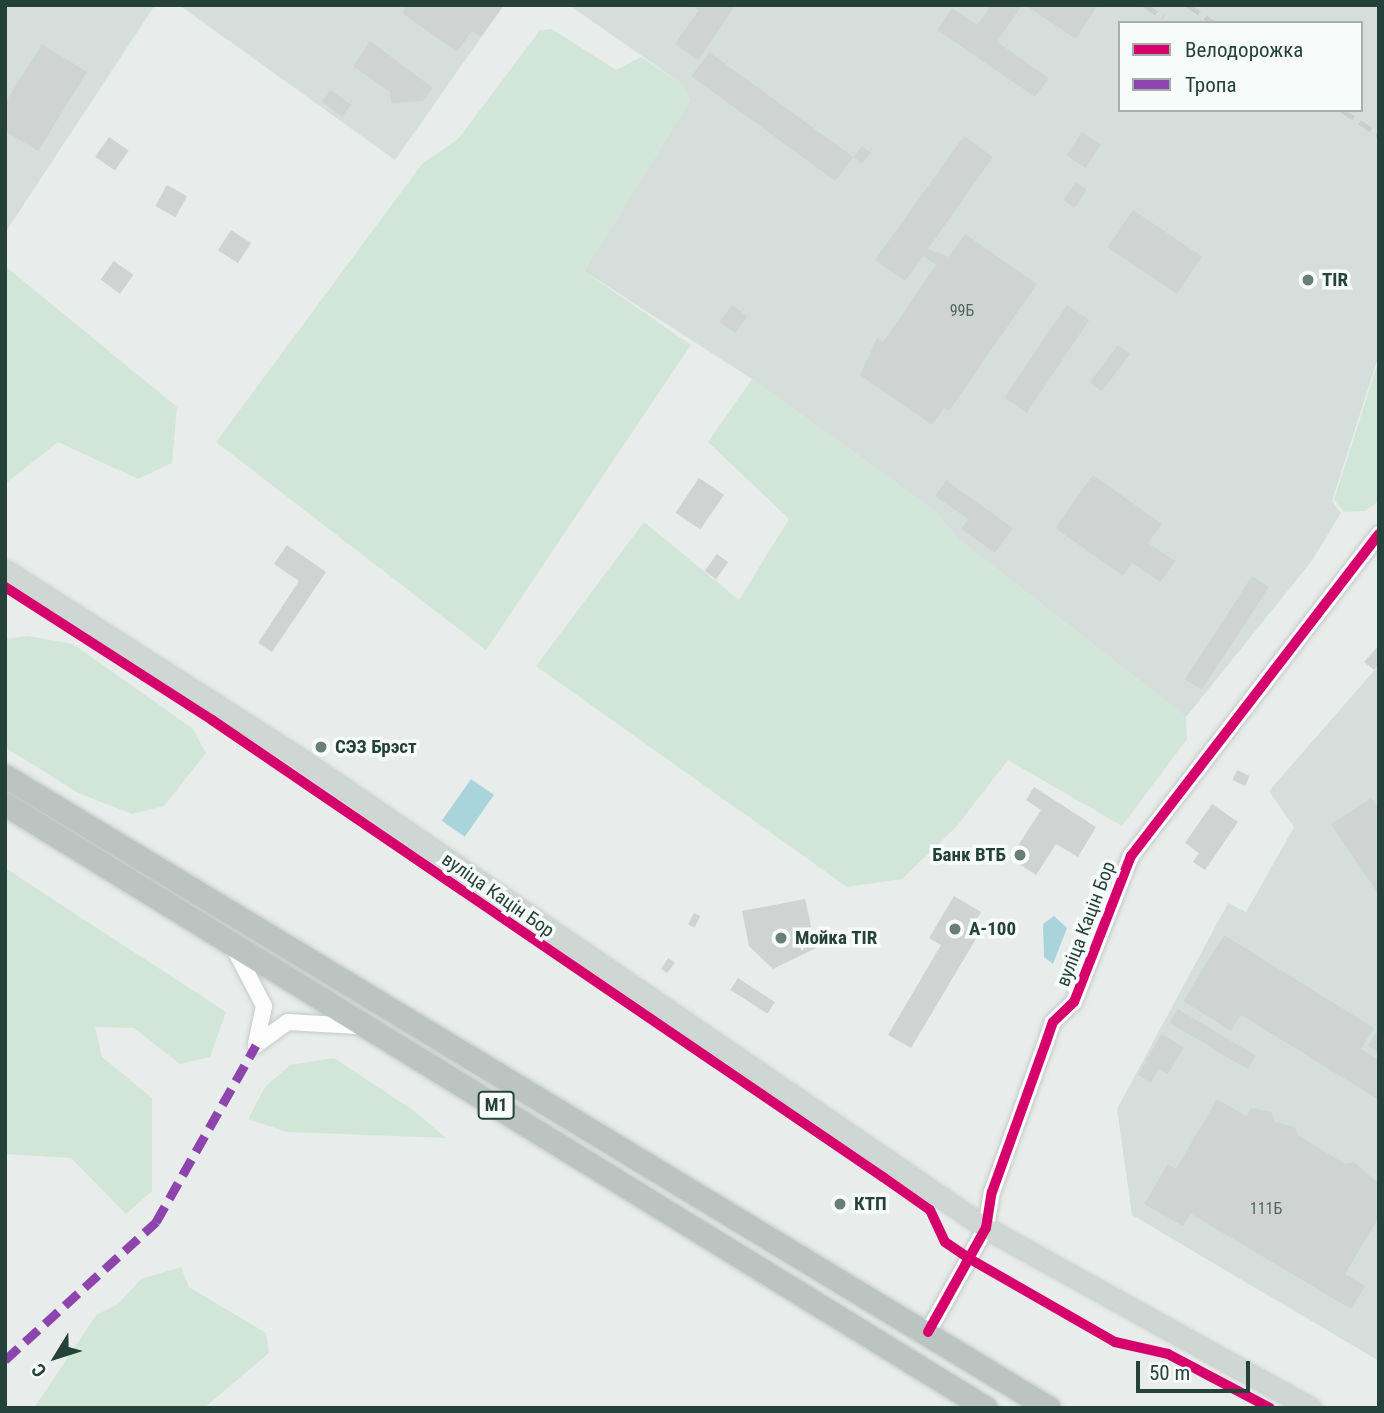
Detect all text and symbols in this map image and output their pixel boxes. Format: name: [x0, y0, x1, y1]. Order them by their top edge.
legend: [1118, 21, 1363, 112]
text: Велодорожка: [1185, 38, 1303, 62]
text: Тропа: [1185, 73, 1236, 97]
place label: TIR: [1322, 269, 1348, 291]
marker: TIR: [1300, 272, 1316, 288]
house number: 99Б: [950, 301, 974, 321]
place label: СЭЗ Брэст: [335, 736, 417, 758]
marker: СЭЗ Брэст: [313, 739, 329, 755]
place label: Банк ВТБ: [932, 844, 1006, 866]
marker: Банк ВТБ: [1012, 847, 1028, 863]
street label: вуліца Кацін Бор: [437, 848, 559, 942]
street label: вуліца Кацін Бор: [1052, 858, 1120, 990]
place label: А-100: [969, 918, 1016, 940]
marker: А-100: [947, 921, 963, 937]
place label: Мойка TIR: [795, 927, 877, 949]
marker: Мойка TIR: [773, 930, 789, 946]
road number: М1: [477, 1090, 515, 1120]
place label: КТП: [854, 1193, 887, 1215]
marker: КТП: [832, 1196, 848, 1212]
house number: 111Б: [1250, 1199, 1282, 1219]
north arrow: [21, 1322, 91, 1392]
scale bar: [1139, 1346, 1253, 1390]
text: С: [27, 1359, 51, 1382]
text: 50 m: [1149, 1361, 1190, 1385]

